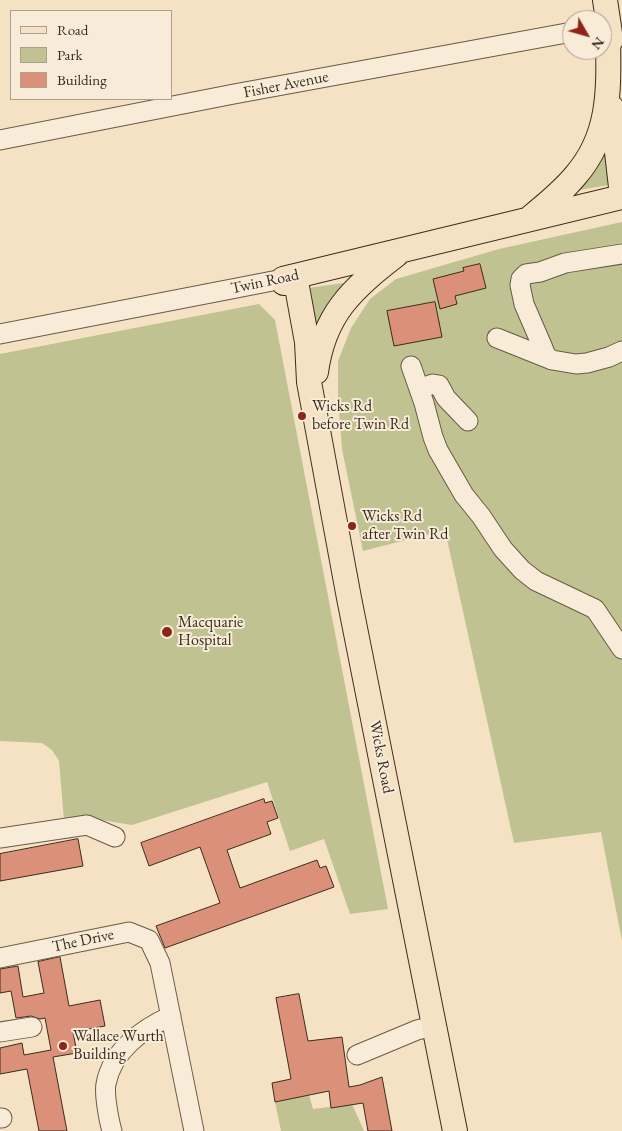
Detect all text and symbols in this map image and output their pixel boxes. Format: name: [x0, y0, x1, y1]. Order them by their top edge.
legend: [10, 10, 172, 100]
north arrow: [562, 10, 612, 60]
text: Road: [57, 20, 88, 39]
text: N: [587, 34, 609, 54]
text: Park: [57, 45, 83, 64]
street label: Fisher Avenue: [242, 67, 330, 103]
text: Building: [57, 70, 107, 89]
street label: Twin Road: [229, 265, 301, 299]
place label: Wicks Rd before Twin Rd: [312, 397, 409, 435]
marker: Wicks Rd before Twin Rd: [296, 410, 308, 422]
place label: Wicks Rd after Twin Rd: [362, 507, 448, 545]
marker: Wicks Rd after Twin Rd: [346, 520, 358, 532]
place label: Macquarie Hospital: [178, 613, 243, 651]
marker: Macquarie Hospital: [160, 625, 174, 639]
street label: Wicks Road: [365, 719, 397, 795]
street label: The Drive: [50, 925, 116, 957]
place label: Wallace Wurth Building: [73, 1027, 164, 1065]
marker: Wallace Wurth Building: [57, 1040, 69, 1052]

